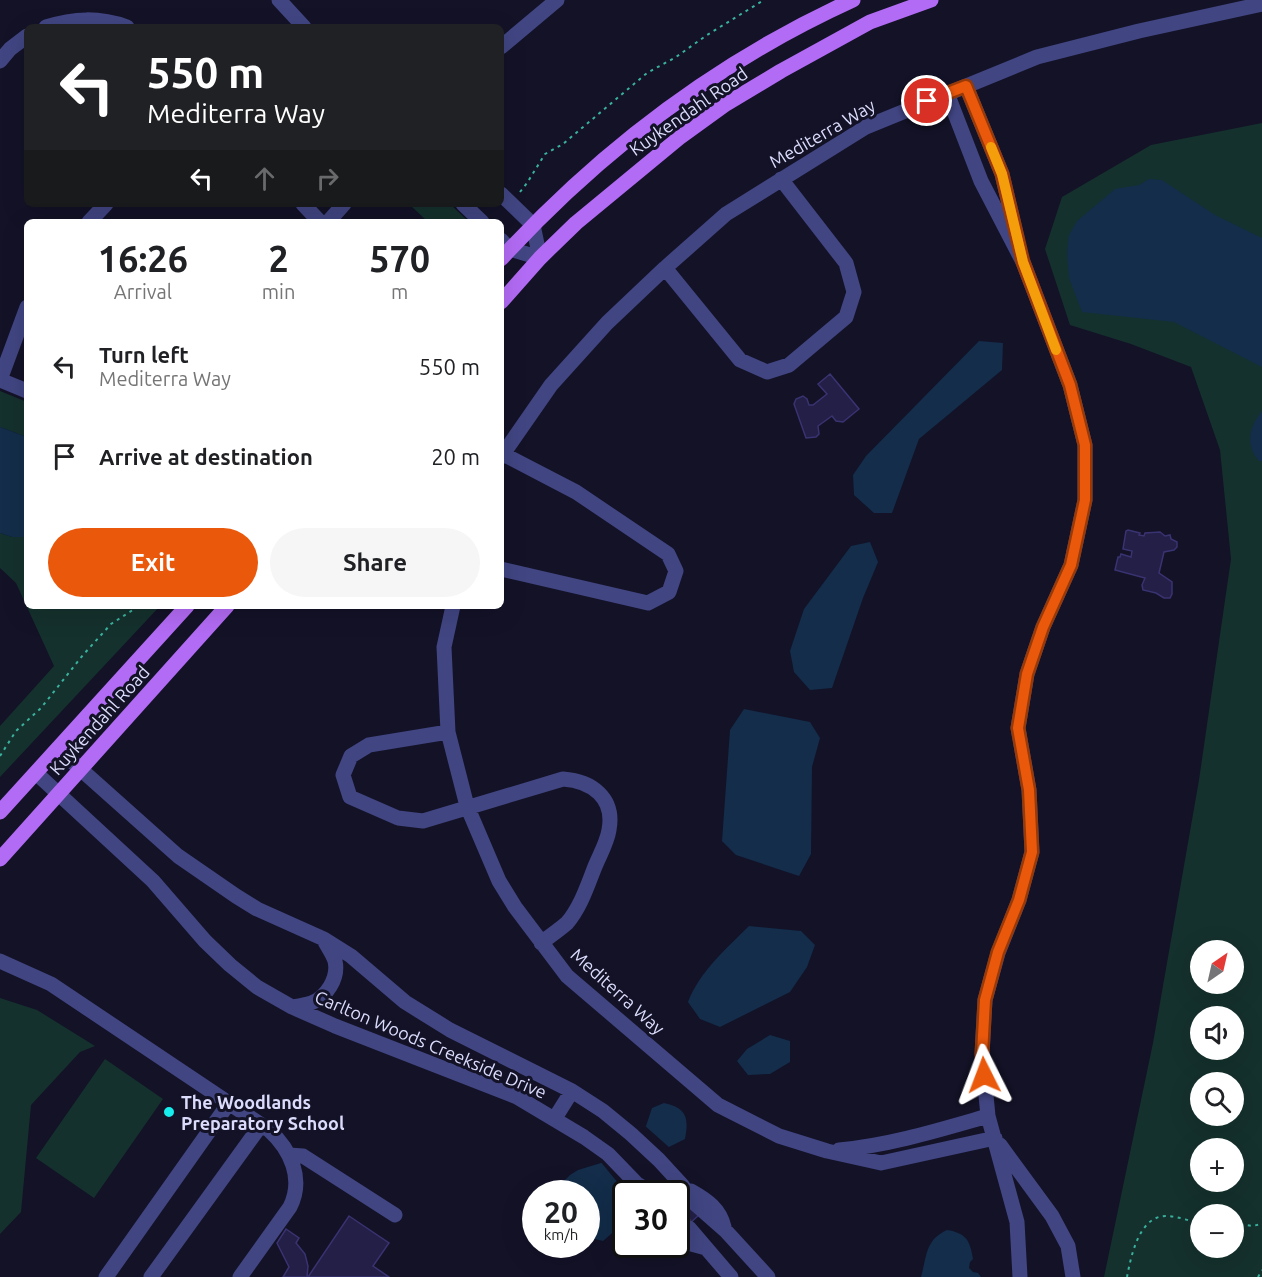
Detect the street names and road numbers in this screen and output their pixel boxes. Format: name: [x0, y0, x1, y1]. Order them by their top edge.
street label: Kuykendahl Road: [625, 63, 751, 159]
street label: Mediterra Way: [766, 95, 879, 171]
street label: Kuykendahl Road: [45, 662, 153, 778]
street label: Mediterra Way: [567, 944, 669, 1038]
street label: Carlton Woods Creekside Drive: [312, 986, 550, 1102]

